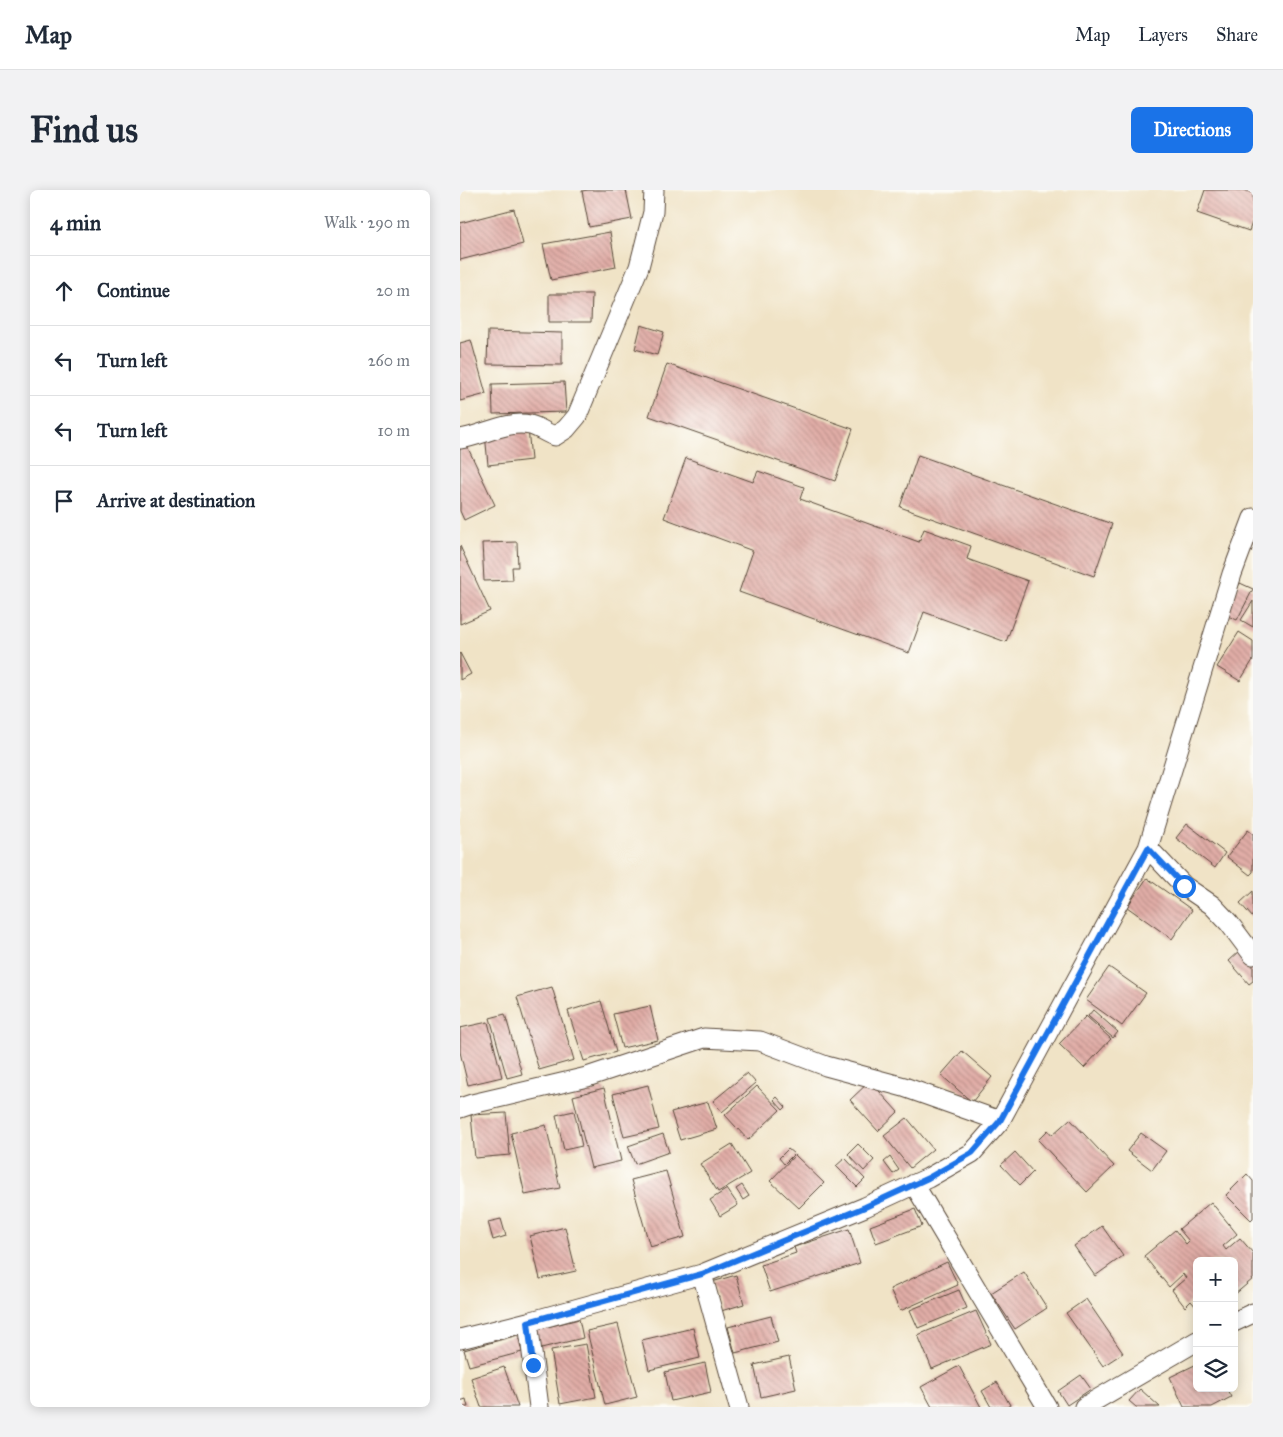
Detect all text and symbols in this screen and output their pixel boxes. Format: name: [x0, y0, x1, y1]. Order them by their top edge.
text: Map: [25, 20, 72, 50]
text: Map: [1075, 24, 1110, 46]
text: Layers: [1138, 24, 1188, 46]
text: Share: [1216, 24, 1258, 46]
button: Directions: [1131, 107, 1253, 153]
text: Find us: [30, 109, 138, 152]
text: 4 min: [50, 210, 101, 236]
text: Walk · 290 m: [324, 213, 410, 232]
icon: ahead: [50, 277, 78, 305]
text: Continue: [97, 279, 170, 302]
text: 20 m: [376, 281, 410, 300]
icon: left: [50, 347, 78, 375]
text: Turn left: [97, 349, 167, 372]
text: 260 m: [368, 351, 410, 370]
icon: left: [50, 417, 78, 445]
text: Turn left: [97, 419, 167, 442]
text: 10 m: [378, 421, 410, 440]
icon: arrive: [50, 487, 78, 515]
text: Arrive at destination: [97, 489, 255, 512]
route start: [1173, 875, 1196, 898]
map controls: [1193, 1257, 1238, 1392]
button: +: [1193, 1257, 1238, 1302]
button: −: [1193, 1302, 1238, 1347]
button: layers: [1193, 1347, 1238, 1392]
route end: [522, 1354, 545, 1377]

